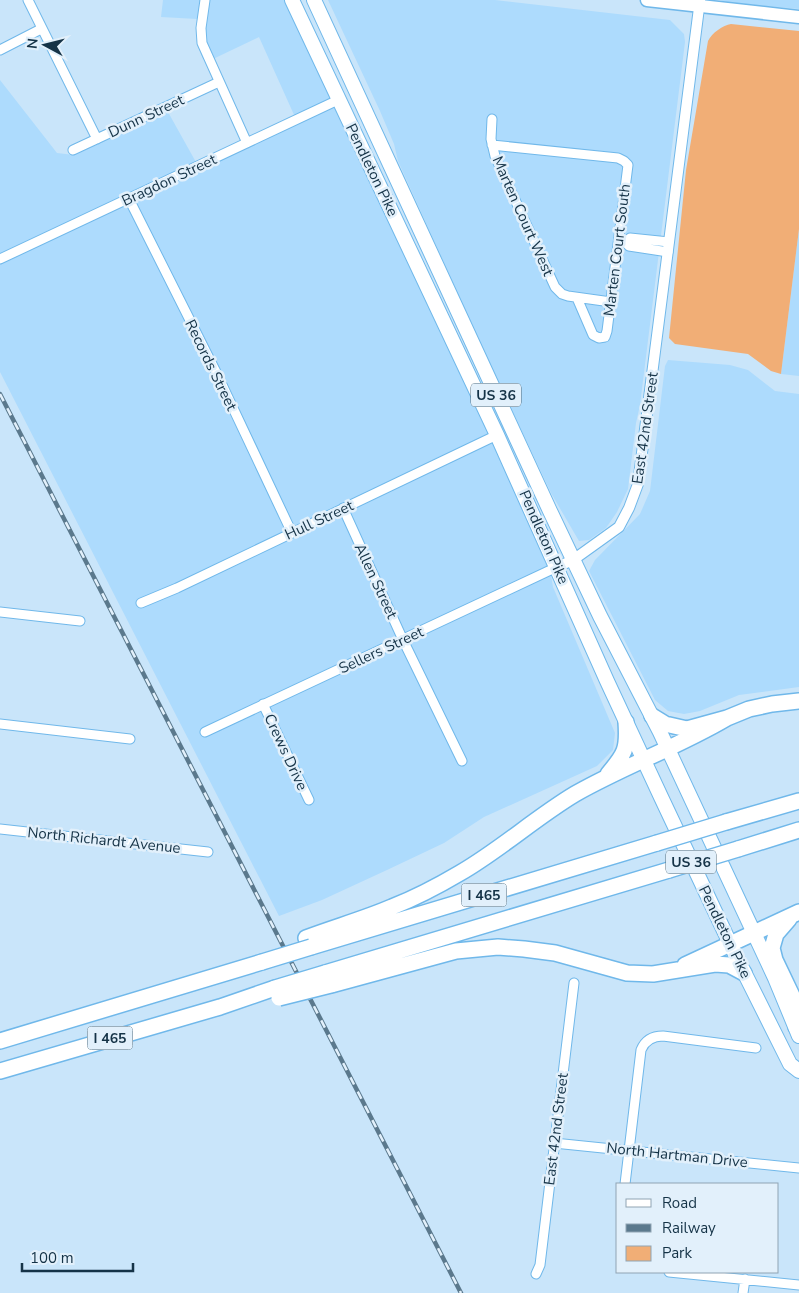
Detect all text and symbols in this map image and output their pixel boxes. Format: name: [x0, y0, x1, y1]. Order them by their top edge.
north arrow: [20, 20, 70, 70]
text: N: [23, 37, 43, 50]
street label: Dunn Street: [105, 89, 188, 142]
street label: Pendleton Pike: [341, 120, 403, 220]
street label: Bragdon Street: [118, 149, 220, 211]
street label: Marten Court West: [488, 153, 559, 280]
street label: Marten Court South: [599, 183, 635, 317]
street label: Records Street: [180, 316, 242, 415]
street label: East 42nd Street: [627, 370, 663, 485]
road number: US 36: [471, 384, 521, 406]
street label: Pendleton Pike: [514, 487, 574, 587]
street label: Hull Street: [281, 495, 357, 545]
street label: Allen Street: [350, 540, 402, 623]
street label: Sellers Street: [335, 621, 427, 678]
street label: Crews Drive: [260, 710, 312, 794]
street label: North Richardt Avenue: [26, 822, 182, 858]
road number: US 36: [666, 850, 716, 874]
street label: Pendleton Pike: [694, 882, 756, 982]
road number: I 465: [462, 884, 506, 906]
road number: I 465: [88, 1026, 132, 1050]
street label: East 42nd Street: [539, 1071, 573, 1186]
street label: North Hartman Drive: [605, 1138, 749, 1172]
legend: [616, 1183, 779, 1273]
text: Road: [662, 1193, 697, 1213]
text: Railway: [662, 1218, 716, 1238]
scale bar: [22, 1240, 134, 1272]
text: Park: [662, 1243, 692, 1263]
text: 100 m: [30, 1248, 74, 1268]

